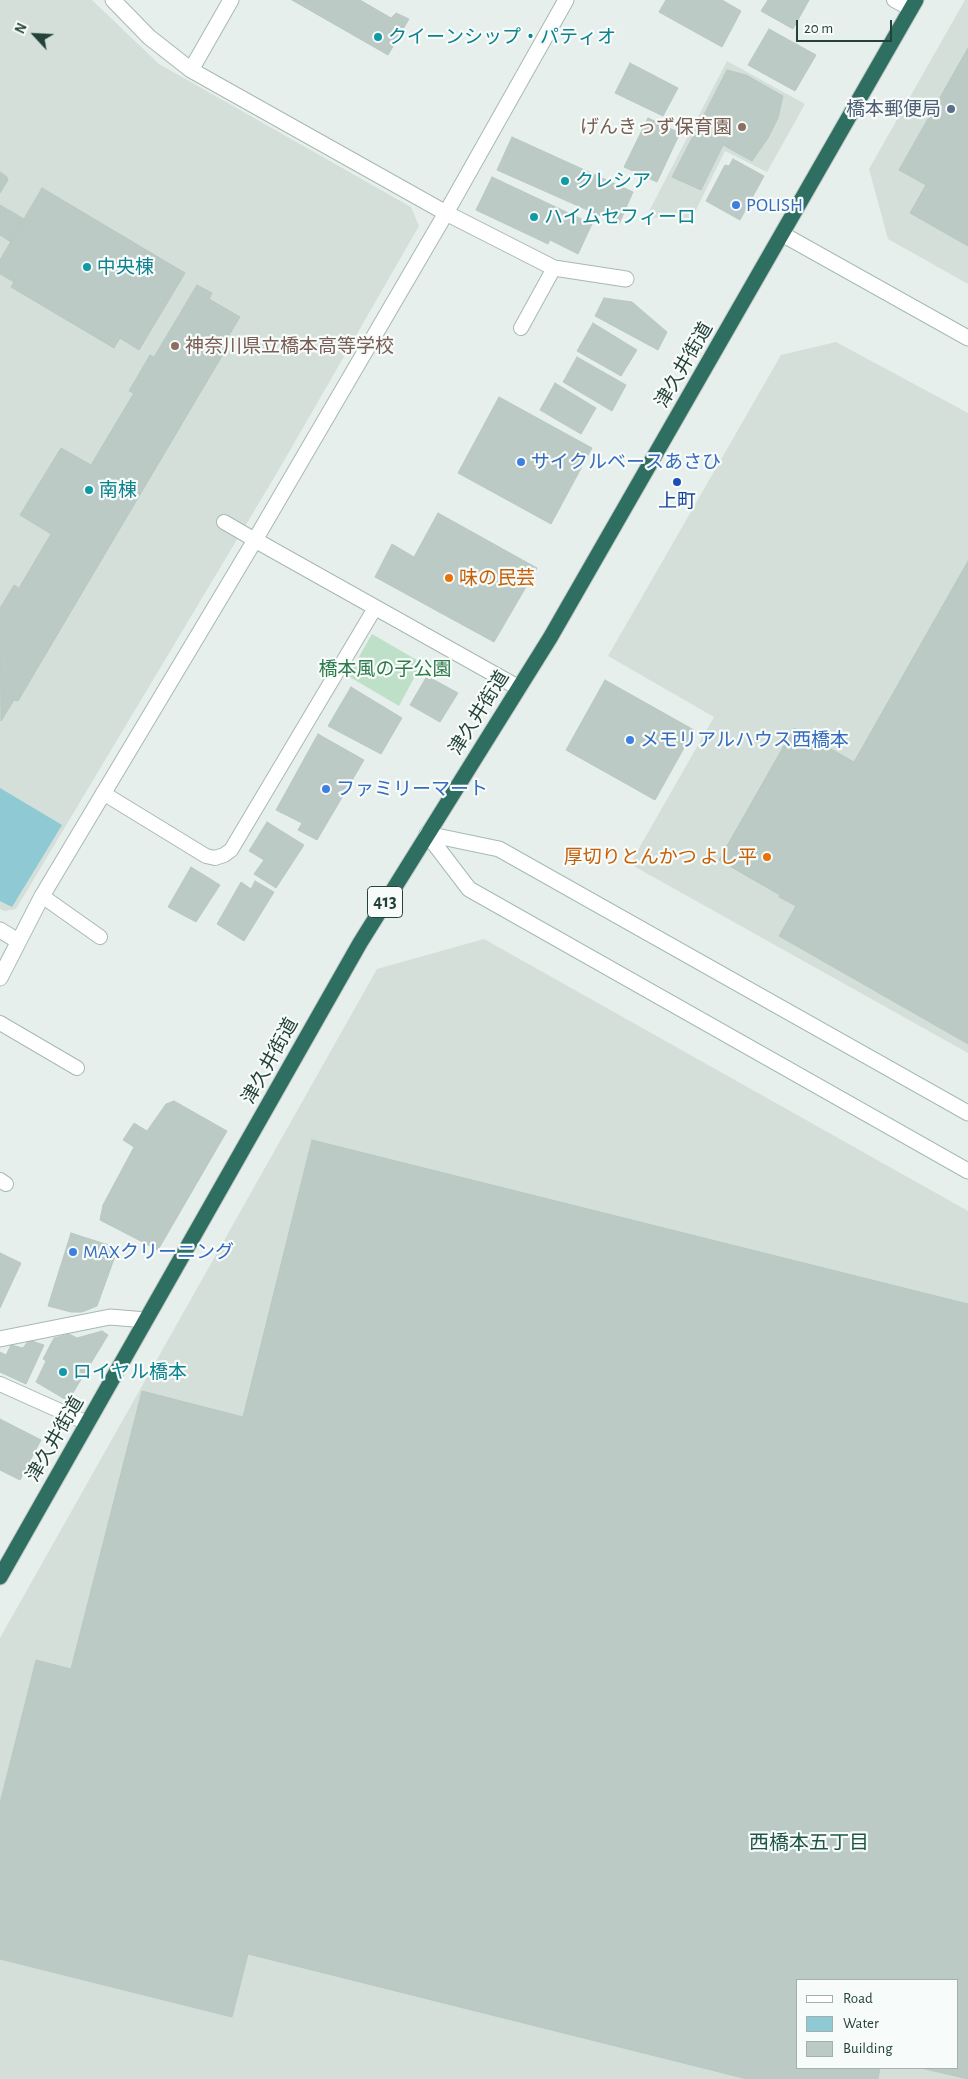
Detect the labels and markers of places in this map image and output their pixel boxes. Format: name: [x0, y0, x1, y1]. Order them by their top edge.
place label: クイーンシップ・パティオ: [388, 26, 616, 48]
marker: クイーンシップ・パティオ: [372, 31, 384, 43]
place label: 橋本郵便局: [846, 98, 941, 120]
marker: 橋本郵便局: [945, 103, 957, 115]
place label: げんきっず保育園: [580, 116, 732, 138]
marker: げんきっず保育園: [736, 121, 748, 133]
place label: クレシア: [575, 170, 651, 192]
marker: クレシア: [559, 175, 571, 187]
place label: POLISH: [746, 194, 803, 216]
marker: POLISH: [730, 199, 742, 211]
place label: ハイムセフィーロ: [544, 206, 696, 228]
marker: ハイムセフィーロ: [528, 211, 540, 223]
place label: 中央棟: [97, 256, 154, 278]
marker: 中央棟: [81, 261, 93, 273]
place label: 神奈川県立橋本高等学校: [185, 335, 394, 357]
marker: 神奈川県立橋本高等学校: [169, 340, 181, 352]
place label: サイクルベースあさひ: [531, 451, 721, 473]
marker: サイクルベースあさひ: [515, 456, 527, 468]
marker: 上町: [671, 476, 683, 488]
place label: 南棟: [99, 479, 137, 501]
marker: 南棟: [83, 484, 95, 496]
place label: 上町: [658, 490, 696, 512]
place label: 味の民芸: [459, 567, 535, 589]
marker: 味の民芸: [443, 572, 455, 584]
place label: メモリアルハウス西橋本: [640, 729, 849, 751]
marker: メモリアルハウス西橋本: [624, 734, 636, 746]
place label: ファミリーマート: [336, 778, 488, 800]
marker: ファミリーマート: [320, 783, 332, 795]
place label: 厚切りとんかつ よし平: [564, 846, 757, 868]
marker: 厚切りとんかつ よし平: [761, 851, 773, 863]
place label: MAXクリーニング: [83, 1241, 234, 1263]
marker: MAXクリーニング: [67, 1246, 79, 1258]
place label: ロイヤル橋本: [73, 1361, 187, 1383]
marker: ロイヤル橋本: [57, 1366, 69, 1378]

